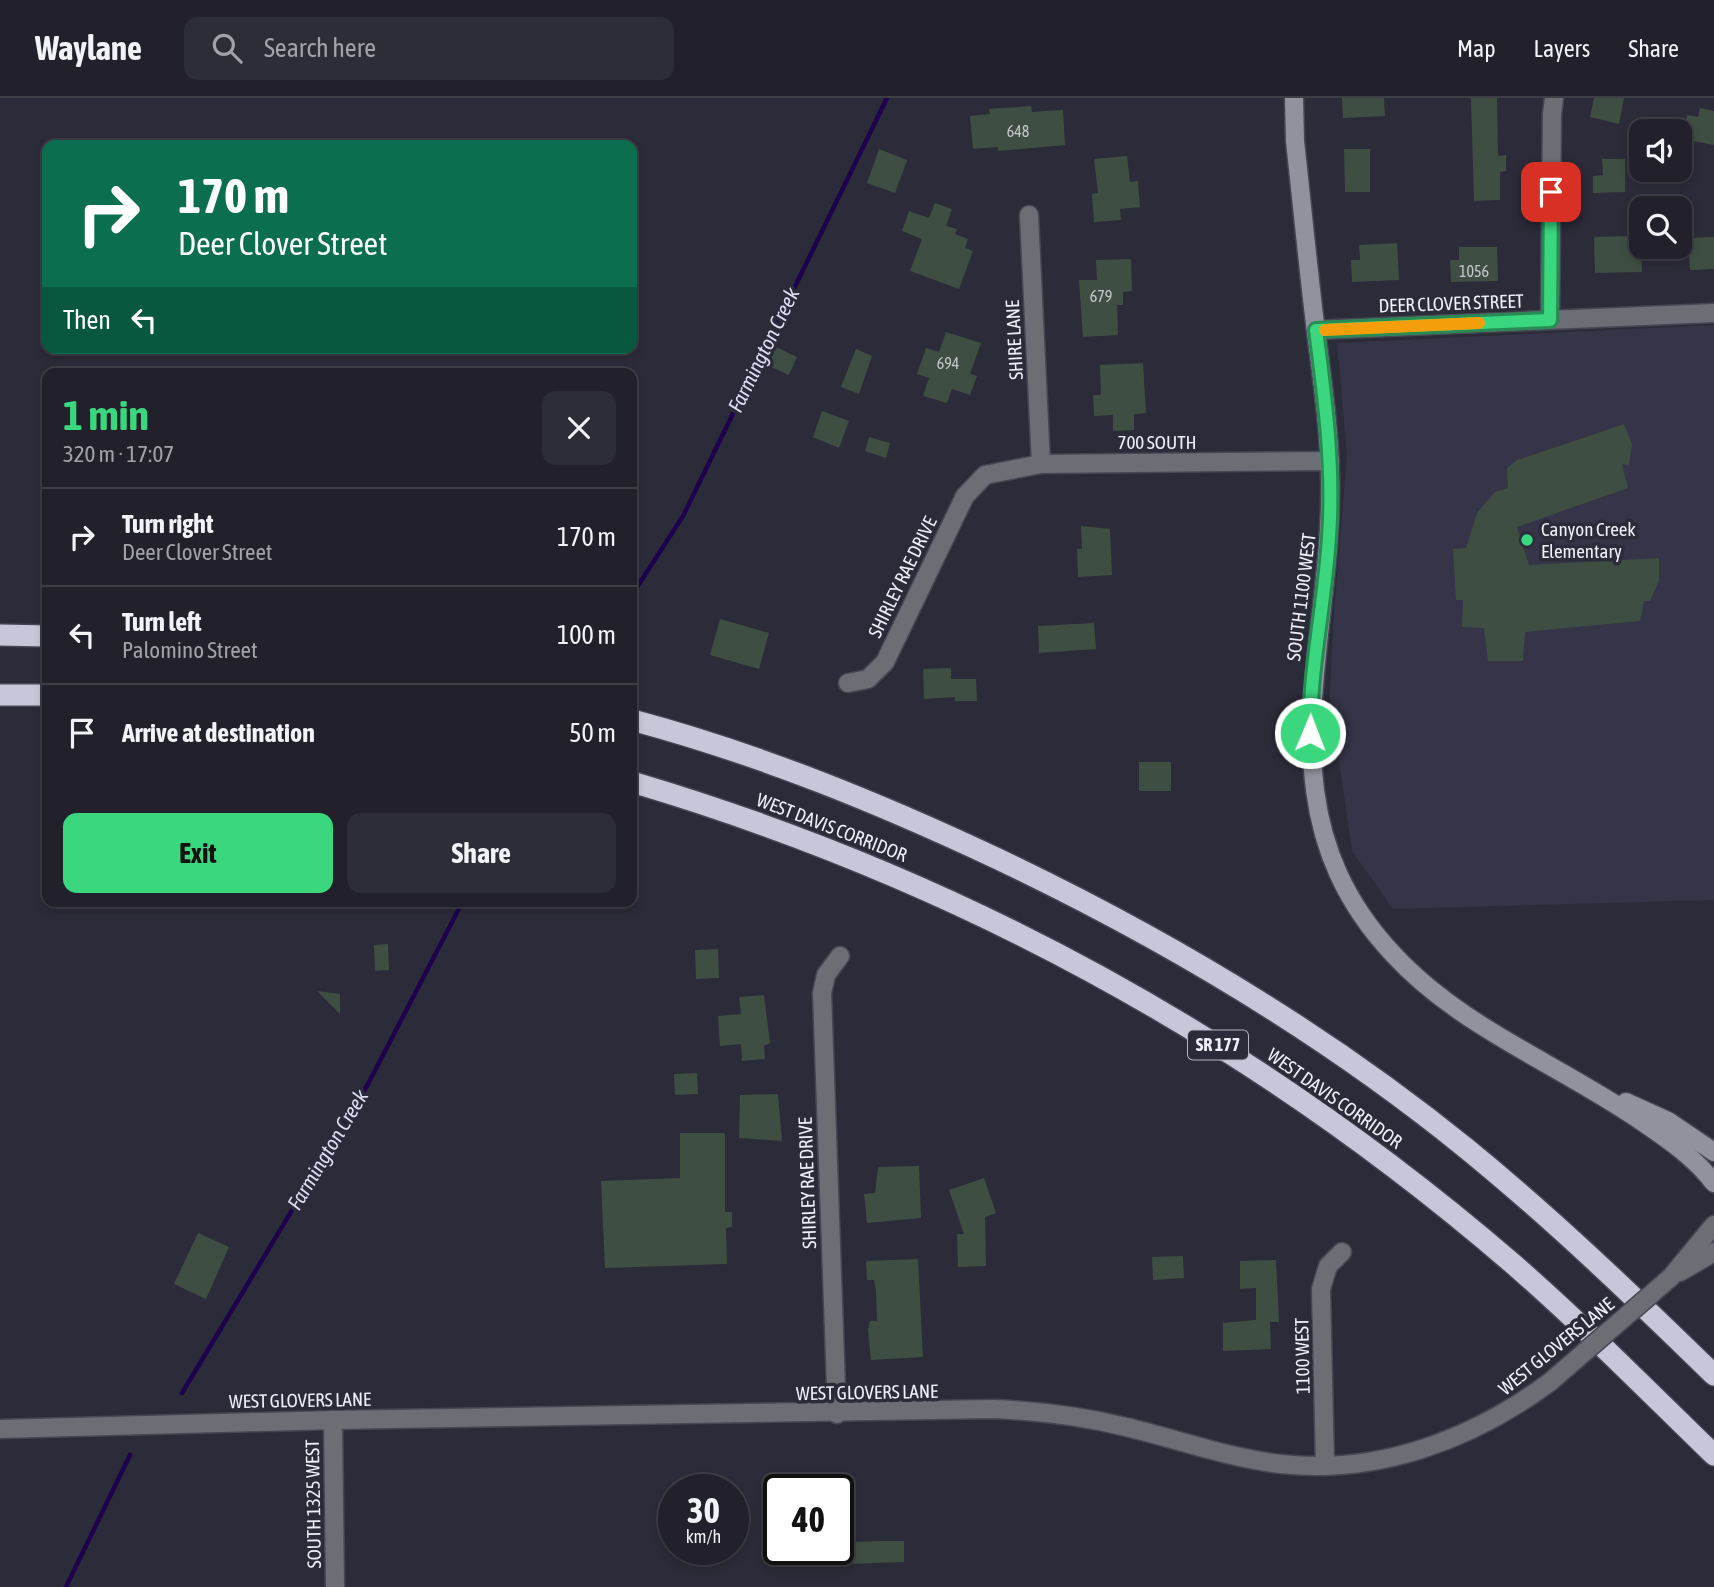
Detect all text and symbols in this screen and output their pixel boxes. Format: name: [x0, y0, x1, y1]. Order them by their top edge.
search box: [184, 17, 674, 80]
text: Waylane: [35, 29, 142, 67]
icon: search: [208, 29, 246, 67]
text: Search here: [264, 33, 376, 63]
text: Map: [1457, 35, 1496, 62]
text: Layers: [1534, 35, 1590, 62]
text: Share: [1628, 35, 1679, 62]
map controls: [1629, 119, 1692, 259]
button: sound: [1629, 119, 1692, 182]
house number: 648: [1007, 122, 1029, 140]
pin: [1521, 162, 1581, 222]
text: 170 m: [178, 167, 289, 223]
icon: right: [63, 168, 154, 259]
icon: arrive: [1532, 173, 1570, 211]
button: search: [1629, 196, 1692, 259]
text: Deer Clover Street: [178, 225, 387, 262]
house number: 1056: [1459, 262, 1489, 280]
water label: Farmington Creek: [723, 283, 804, 416]
house number: 679: [1090, 287, 1112, 305]
street label: DEER CLOVER STREET: [1378, 289, 1525, 317]
street label: SHIRE LANE: [1001, 299, 1027, 381]
icon: left: [125, 301, 163, 339]
text: Then: [63, 305, 111, 335]
house number: 694: [937, 354, 959, 372]
text: 1 min: [63, 391, 149, 439]
button: close: [542, 391, 616, 465]
street label: 700 SOUTH: [1117, 431, 1197, 453]
text: 320 m · 17:07: [63, 441, 174, 467]
text: Turn right: [122, 509, 213, 539]
street label: SHIRLEY RAE DRIVE: [863, 513, 941, 641]
icon: right: [63, 518, 101, 556]
place label: Canyon Creek Elementary: [1541, 518, 1636, 562]
text: 170 m: [557, 522, 616, 552]
street label: SOUTH 1100 WEST: [1282, 531, 1320, 662]
marker: Canyon Creek Elementary: [1519, 532, 1535, 548]
text: Deer Clover Street: [122, 539, 272, 565]
text: Turn left: [122, 607, 202, 637]
icon: left: [63, 616, 101, 654]
text: 100 m: [557, 620, 616, 650]
text: Palomino Street: [122, 637, 258, 663]
position arrow: [1273, 696, 1347, 770]
icon: arrive: [63, 714, 101, 752]
text: Arrive at destination: [122, 718, 315, 748]
text: 50 m: [569, 718, 616, 748]
street label: WEST DAVIS CORRIDOR: [754, 788, 911, 866]
button: Exit: [63, 813, 333, 893]
button: Share: [347, 813, 616, 893]
road number: SR 177: [1188, 1030, 1248, 1060]
street label: WEST DAVIS CORRIDOR: [1263, 1043, 1407, 1153]
water label: Farmington Creek: [282, 1084, 373, 1214]
street label: SHIRLEY RAE DRIVE: [794, 1117, 820, 1249]
street label: WEST GLOVERS LANE: [1494, 1293, 1618, 1399]
street label: 1100 WEST: [1290, 1317, 1314, 1394]
street label: WEST GLOVERS LANE: [796, 1380, 938, 1404]
street label: WEST GLOVERS LANE: [229, 1388, 371, 1412]
street label: SOUTH 1325 WEST: [301, 1439, 325, 1569]
speed limit sign: 40: [763, 1474, 854, 1565]
text: 30: [687, 1490, 720, 1530]
text: km/h: [686, 1526, 721, 1547]

